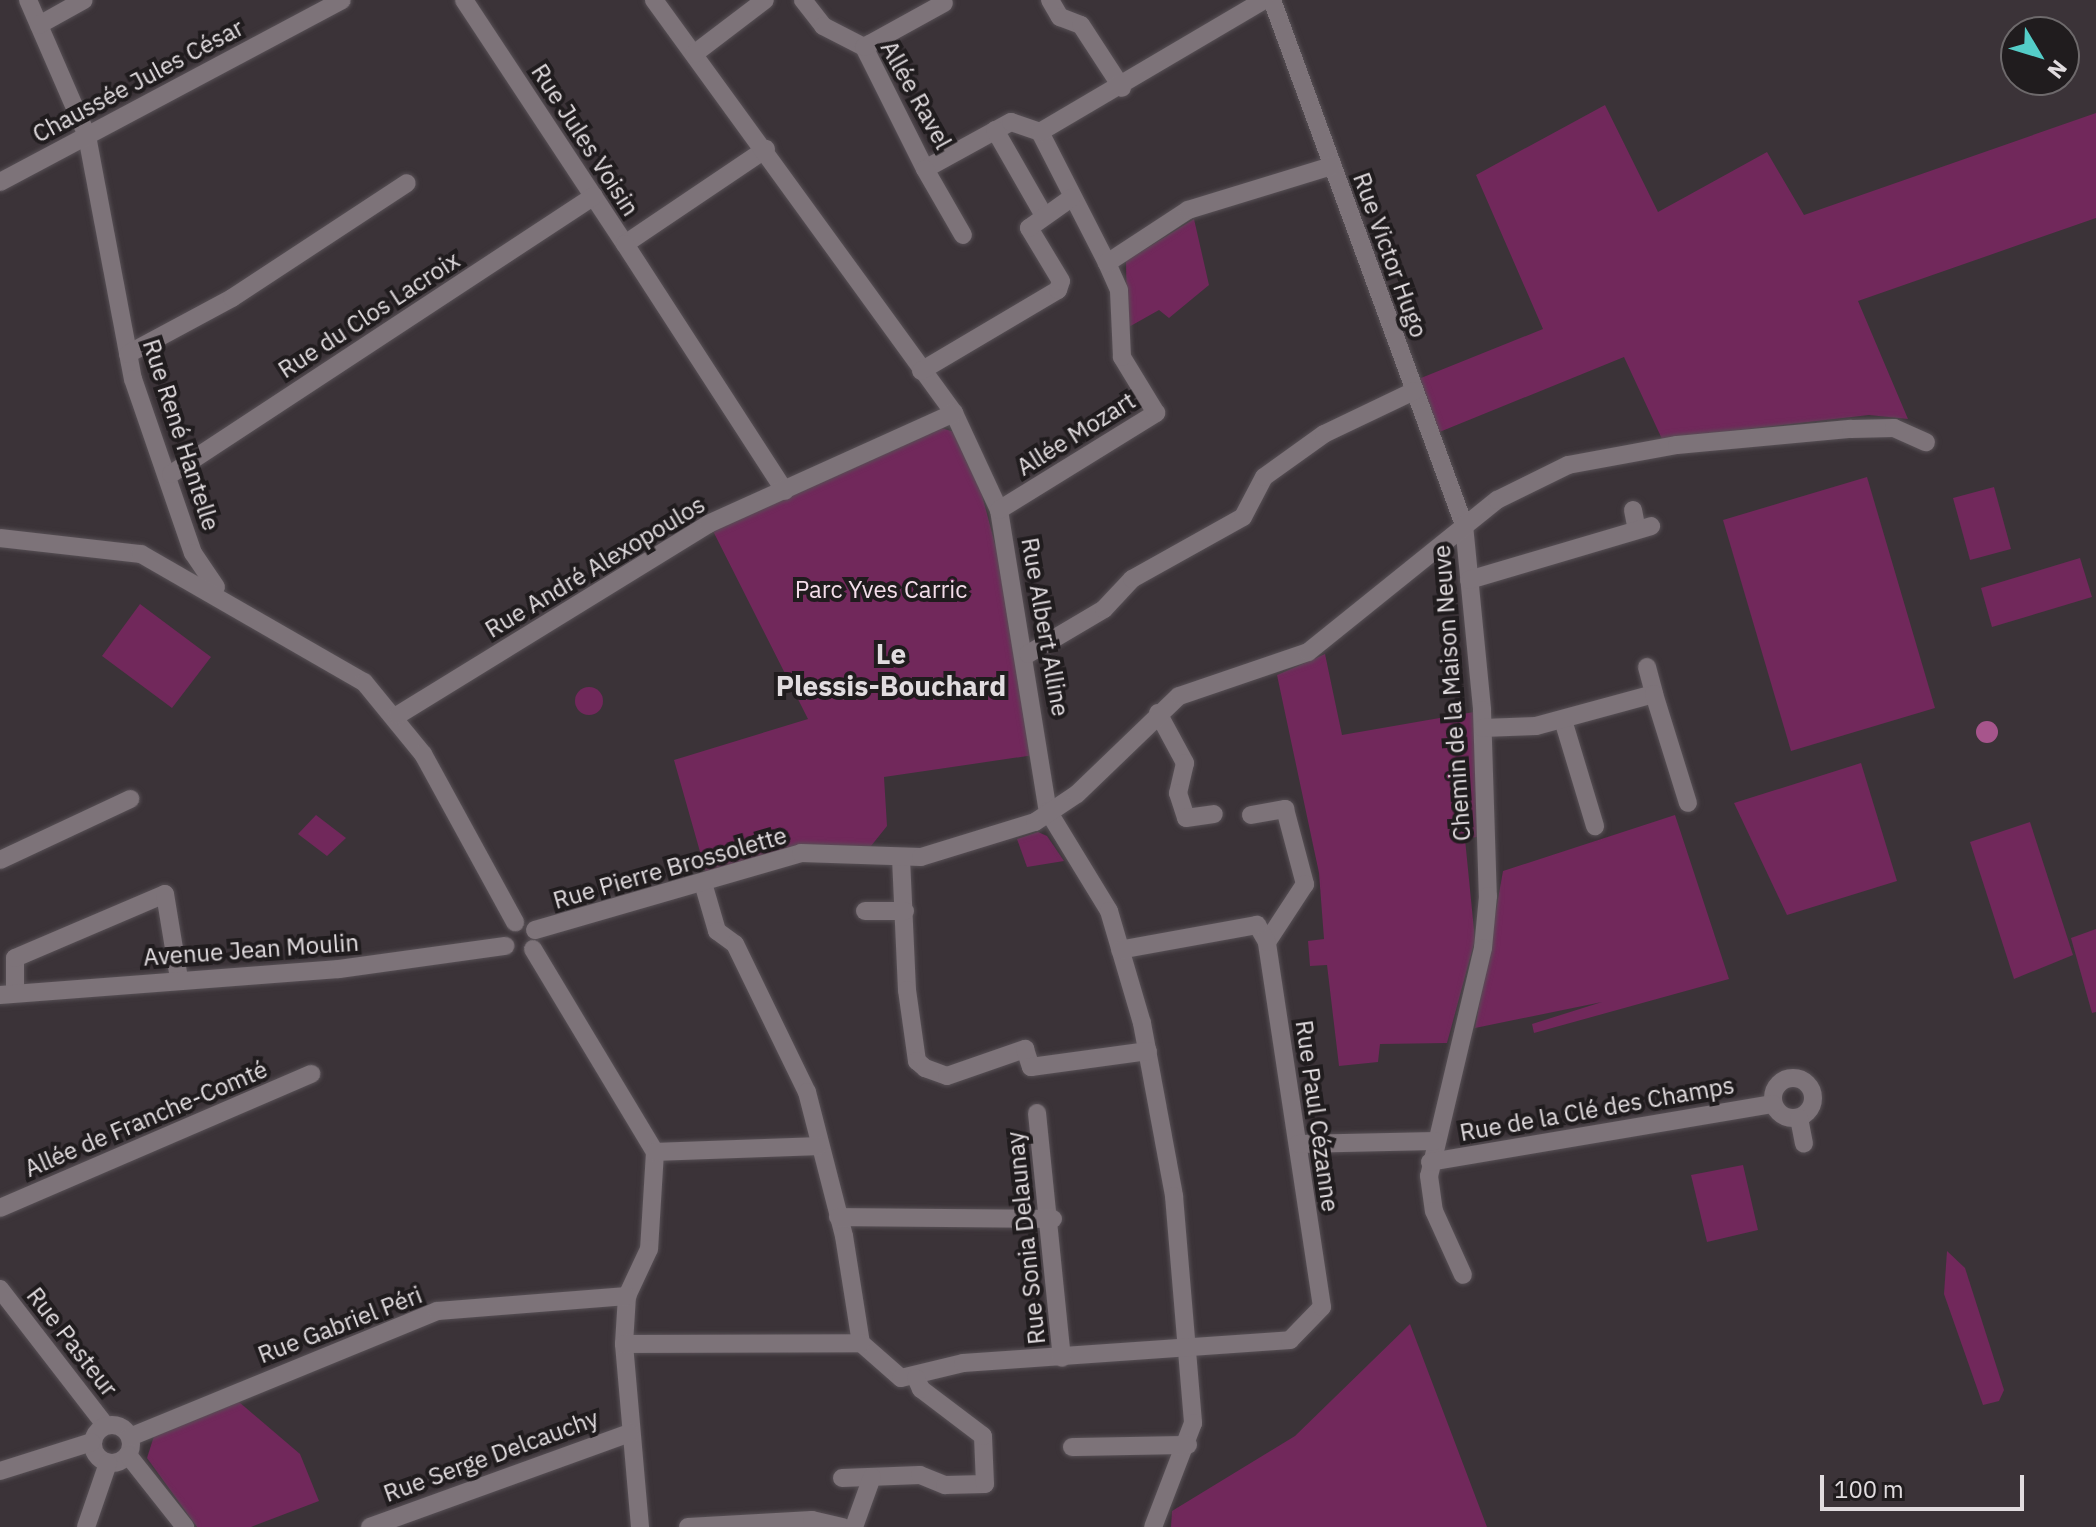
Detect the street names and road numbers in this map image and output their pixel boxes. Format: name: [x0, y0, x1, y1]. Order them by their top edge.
street label: Chaussée Jules César: [28, 13, 248, 149]
street label: Allée Ravel: [874, 36, 958, 154]
street label: Rue Jules Voisin: [525, 59, 645, 221]
street label: Rue Victor Hugo: [1347, 169, 1433, 341]
street label: Rue du Clos Lacroix: [273, 246, 465, 384]
street label: Rue René Hantelle: [136, 336, 226, 534]
street label: Allée Mozart: [1011, 386, 1141, 482]
street label: Rue André Alexopoulos: [480, 490, 710, 644]
street label: Rue Albert Alline: [1015, 535, 1075, 719]
street label: Chemin de la Maison Neuve: [1427, 544, 1477, 842]
street label: Rue Pierre Brossolette: [550, 821, 790, 915]
street label: Avenue Jean Moulin: [142, 928, 360, 972]
street label: Rue Paul Cézanne: [1289, 1018, 1345, 1214]
street label: Allée de Franche-Comté: [20, 1055, 272, 1183]
street label: Rue de la Clé des Champs: [1457, 1071, 1737, 1147]
street label: Rue Sonia Delaunay: [1001, 1130, 1051, 1346]
street label: Rue Gabriel Péri: [254, 1280, 426, 1370]
street label: Rue Pasteur: [21, 1282, 123, 1402]
street label: Rue Serge Delcauchy: [380, 1404, 602, 1508]

